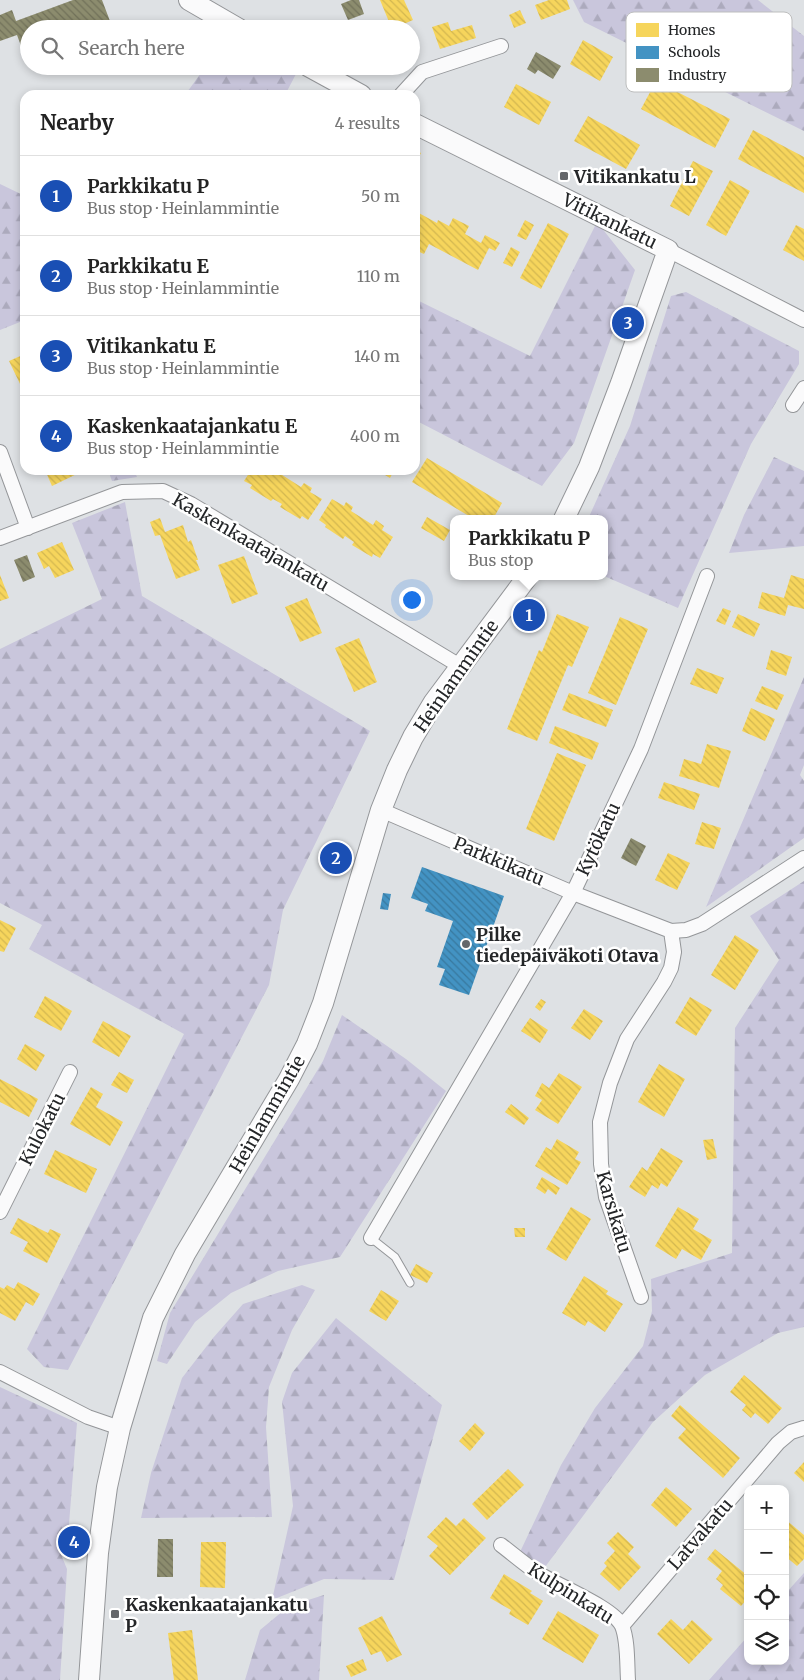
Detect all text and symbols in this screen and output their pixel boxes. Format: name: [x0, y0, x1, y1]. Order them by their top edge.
legend: [626, 12, 792, 92]
search box: [20, 20, 420, 75]
text: Homes: [668, 21, 715, 39]
icon: search: [38, 34, 66, 62]
text: Search here: [78, 36, 185, 60]
text: Schools: [668, 43, 721, 61]
text: Industry: [668, 66, 727, 84]
text: Nearby: [40, 109, 114, 136]
text: 4 results: [334, 113, 400, 133]
place label: Vitikankatu L: [573, 165, 696, 188]
marker: Vitikankatu L: [558, 170, 570, 182]
text: Parkkikatu P: [87, 174, 209, 198]
text: 1: [52, 186, 60, 206]
text: 50 m: [361, 186, 400, 206]
street label: Vitikankatu: [558, 188, 661, 254]
text: Bus stop · Heinlammintie: [87, 198, 279, 218]
text: Parkkikatu E: [87, 254, 209, 278]
text: 2: [51, 266, 61, 286]
text: 110 m: [357, 266, 400, 286]
text: Bus stop · Heinlammintie: [87, 278, 279, 298]
pin: 3: [612, 304, 644, 342]
text: Vitikankatu E: [87, 334, 216, 358]
text: 3: [51, 346, 61, 366]
text: 140 m: [354, 346, 400, 366]
text: Bus stop · Heinlammintie: [87, 358, 279, 378]
text: Kaskenkaatajankatu E: [87, 414, 297, 438]
text: 4: [51, 426, 61, 446]
text: 400 m: [350, 426, 400, 446]
text: Bus stop · Heinlammintie: [87, 438, 279, 458]
street label: Kaskenkaatajankatu: [169, 488, 333, 596]
popup: [450, 515, 608, 580]
text: Parkkikatu P: [468, 526, 590, 550]
text: Bus stop: [468, 550, 533, 570]
your location: [399, 587, 425, 613]
pin: 1: [513, 596, 545, 634]
street label: Heinlammintie: [409, 615, 503, 737]
street label: Kytökatu: [571, 799, 625, 879]
street label: Parkkikatu: [450, 832, 548, 890]
pin: 2: [320, 839, 352, 877]
place label: Pilke tiedepäiväkoti Otava: [476, 923, 659, 967]
marker: Pilke tiedepäiväkoti Otava: [460, 938, 472, 950]
street label: Heinlammintie: [224, 1051, 310, 1177]
street label: Kulokatu: [14, 1089, 70, 1169]
street label: Karsikatu: [591, 1168, 637, 1256]
map controls: [744, 1485, 789, 1665]
button: +: [744, 1485, 789, 1530]
street label: Latvakatu: [663, 1493, 737, 1575]
pin: 4: [58, 1523, 90, 1561]
button: −: [744, 1530, 789, 1575]
street label: Kulpinkatu: [524, 1558, 618, 1628]
button: locate: [744, 1575, 789, 1620]
place label: Kaskenkaatajankatu P: [125, 1593, 308, 1637]
marker: Kaskenkaatajankatu P: [109, 1608, 121, 1620]
button: layers: [744, 1620, 789, 1665]

